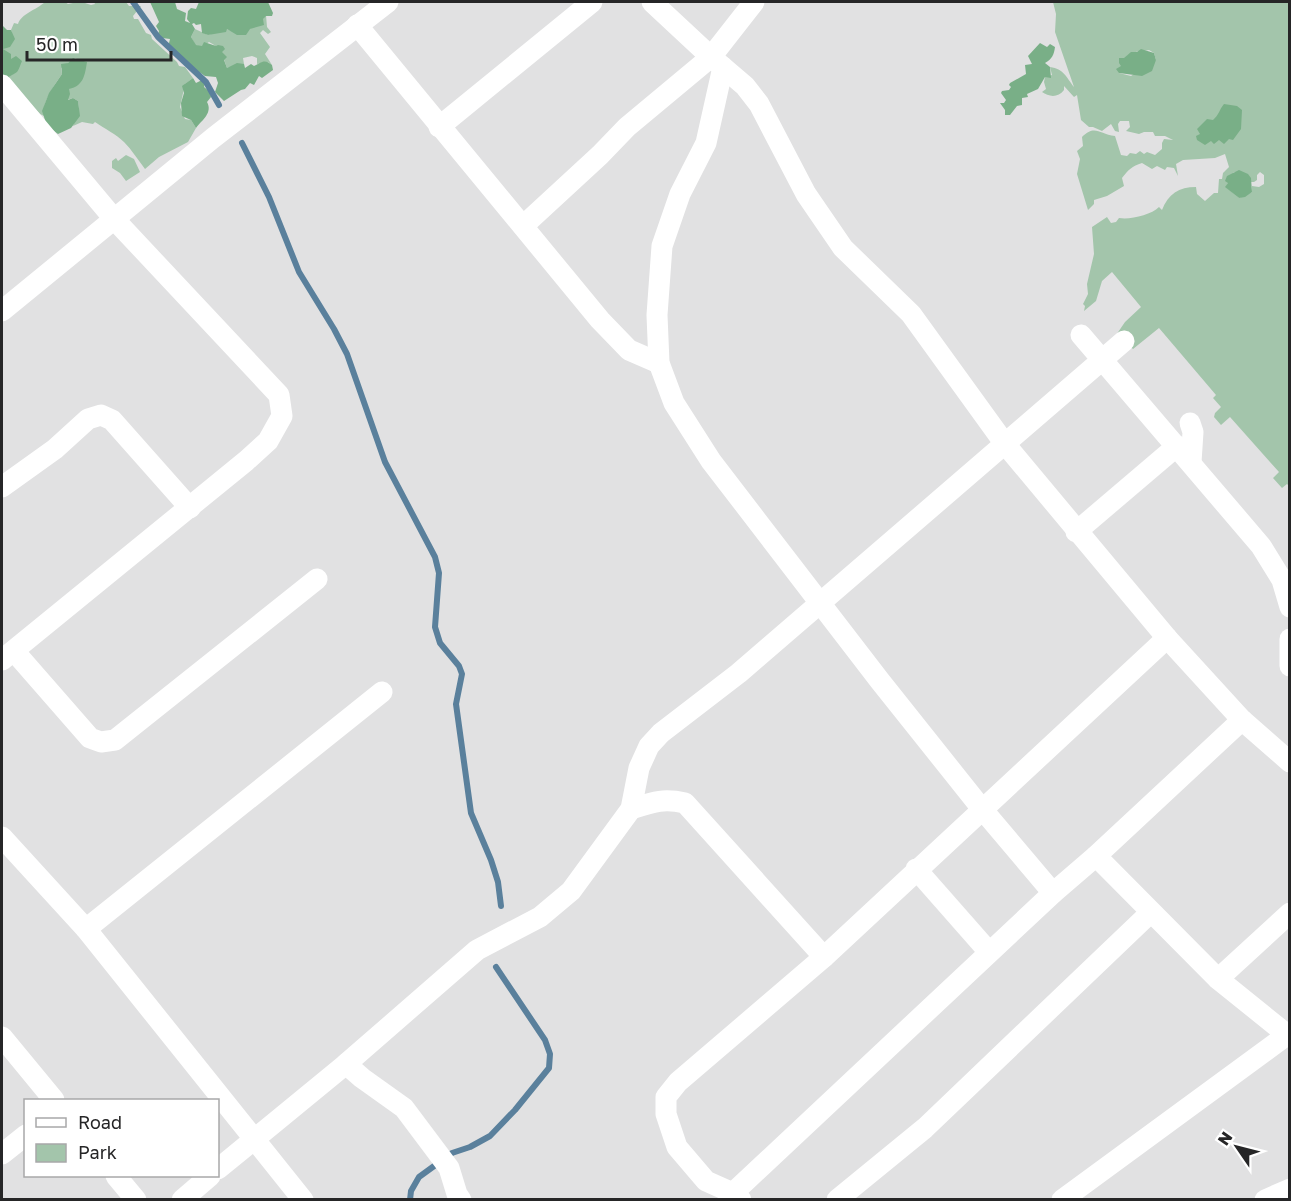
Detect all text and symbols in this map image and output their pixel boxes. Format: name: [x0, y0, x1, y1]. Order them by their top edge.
scale bar: [27, 24, 171, 62]
text: 50 m: [36, 33, 78, 55]
legend: [24, 1099, 219, 1177]
text: Road: [78, 1111, 122, 1133]
north arrow: [1207, 1117, 1267, 1177]
text: N: [1213, 1128, 1236, 1149]
text: Park: [78, 1141, 117, 1163]

